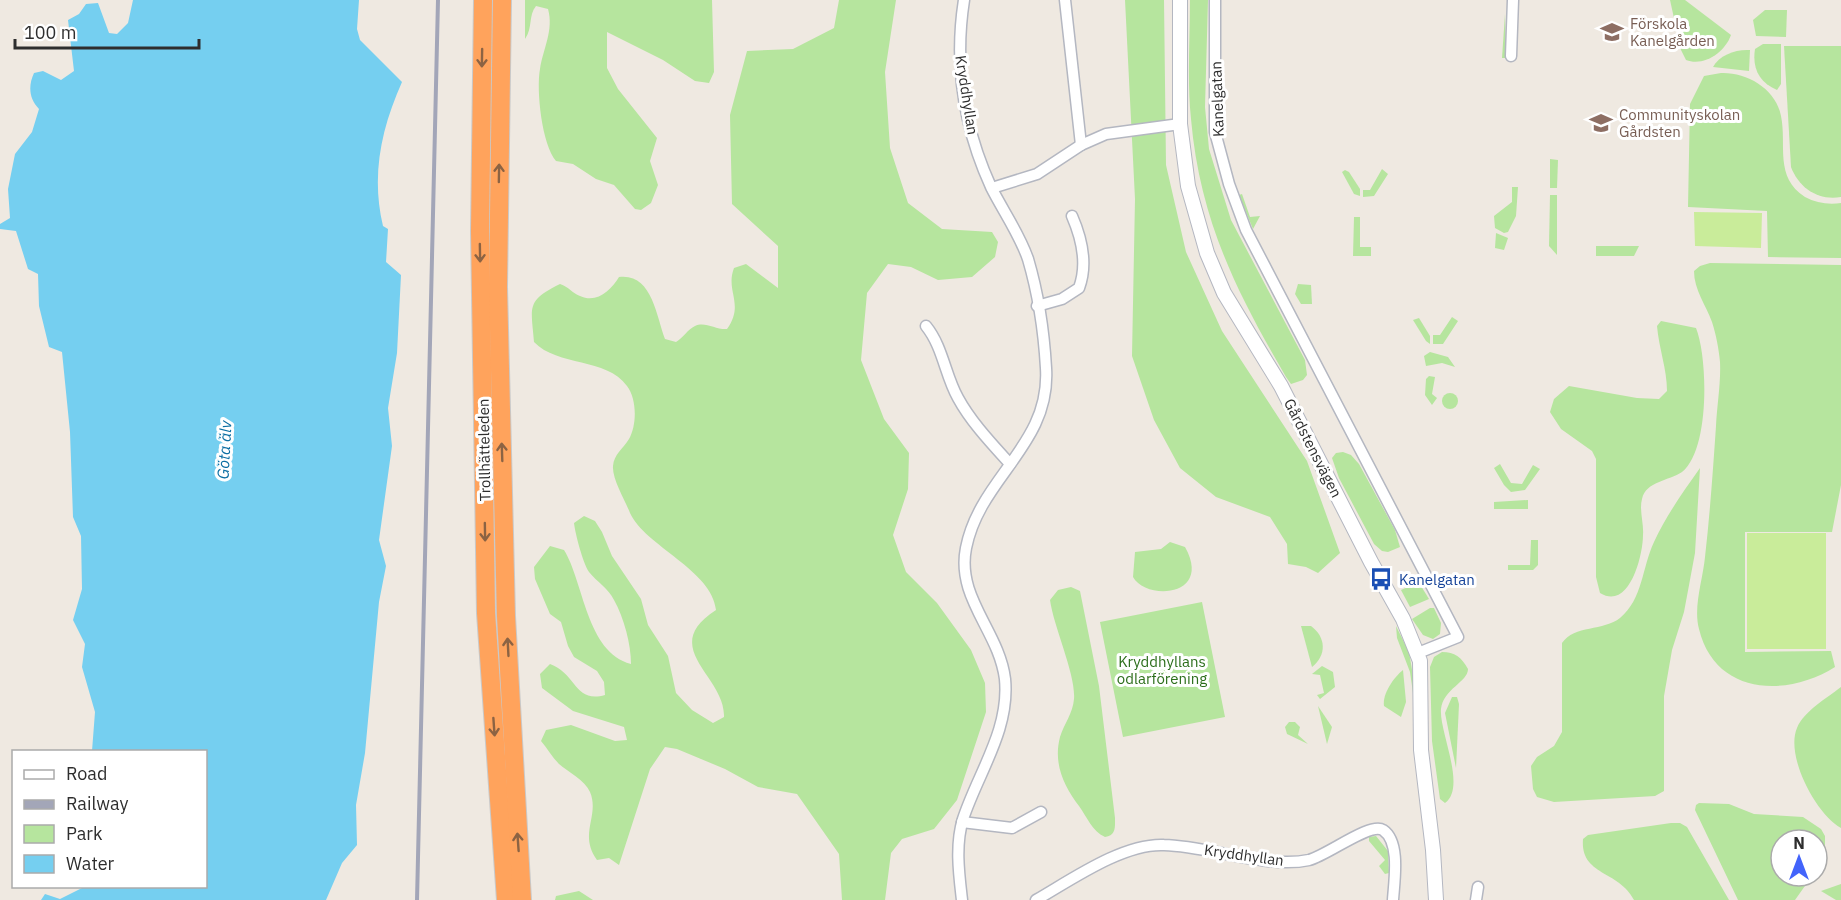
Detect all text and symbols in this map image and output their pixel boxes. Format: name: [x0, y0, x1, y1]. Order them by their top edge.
scale bar: [15, 12, 200, 50]
place label: Förskola Kanelgården: [1630, 14, 1715, 50]
school or university icon: Förskola Kanelgården: [1599, 19, 1625, 45]
text: 100 m: [24, 21, 76, 44]
one-way arrow: [477, 48, 488, 68]
street label: Kryddhyllan: [951, 54, 983, 136]
street label: Kanelgatan: [1206, 61, 1228, 137]
place label: Communityskolan Gårdsten: [1619, 105, 1740, 141]
school or university icon: Communityskolan Gårdsten: [1588, 110, 1614, 136]
one-way arrow: [494, 164, 505, 184]
one-way arrow: [474, 243, 486, 263]
street label: Gårdstensvägen: [1280, 395, 1346, 501]
street label: Trollhätteleden: [474, 398, 494, 502]
water label: Göta älv: [212, 419, 236, 480]
one-way arrow: [496, 443, 508, 463]
one-way arrow: [479, 522, 491, 542]
bus stop icon: Kanelgatan: [1368, 566, 1394, 592]
place label: Kanelgatan: [1399, 570, 1475, 589]
one-way arrow: [502, 637, 513, 657]
park label: Kryddhyllans odlarförening: [1117, 652, 1207, 688]
one-way arrow: [489, 717, 500, 737]
legend: [12, 750, 207, 888]
text: Road: [66, 762, 107, 785]
text: Railway: [66, 792, 128, 815]
text: Park: [66, 822, 103, 845]
north arrow: [1769, 828, 1829, 888]
one-way arrow: [513, 832, 524, 852]
text: N: [1793, 833, 1805, 853]
street label: Kryddhyllan: [1203, 840, 1285, 870]
text: Water: [66, 852, 115, 875]

